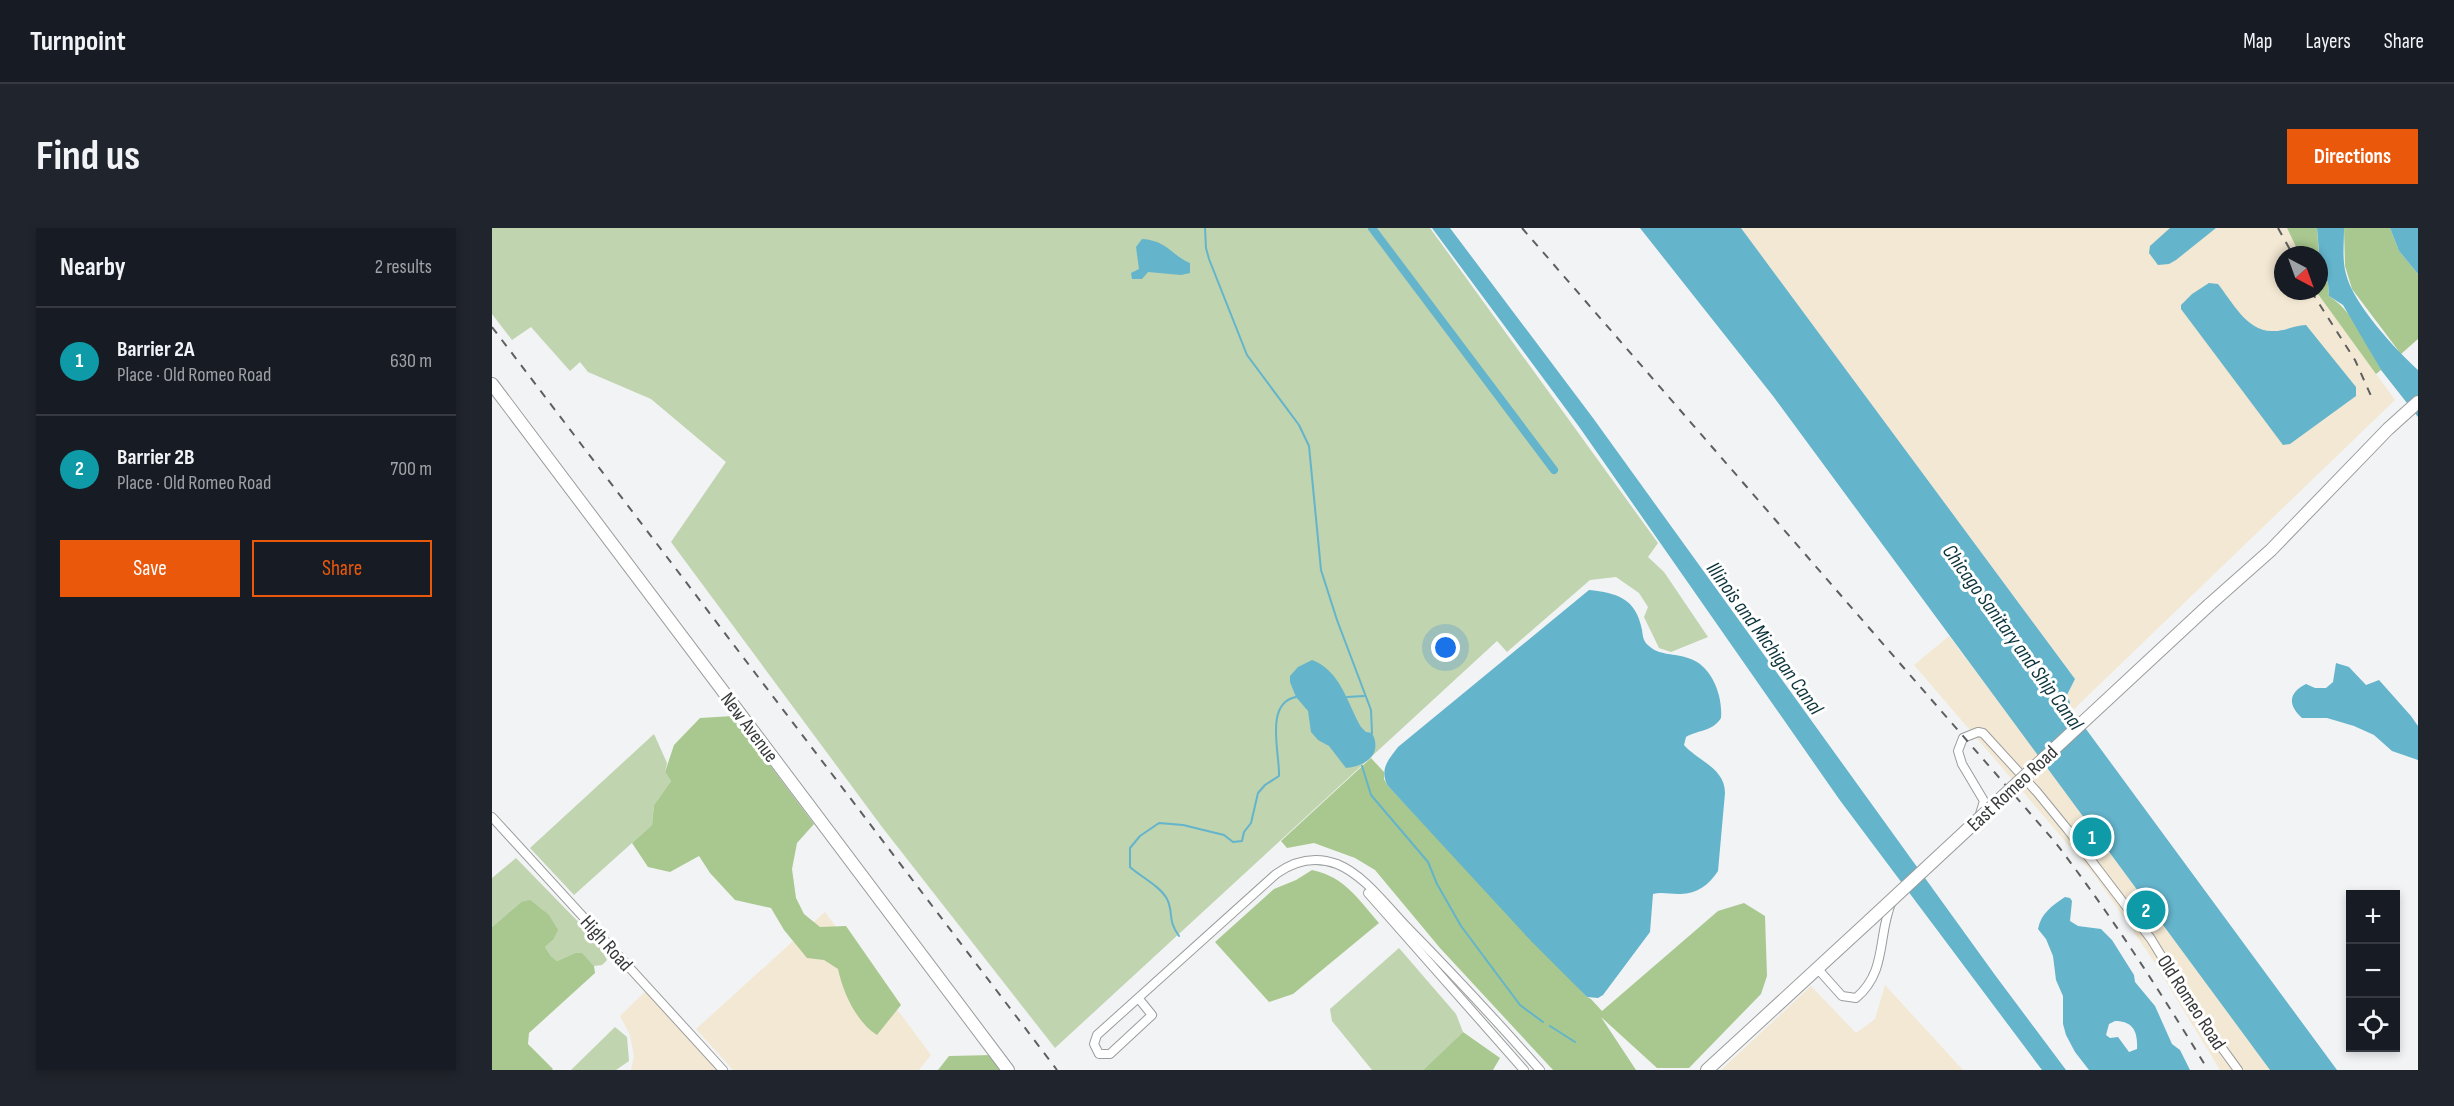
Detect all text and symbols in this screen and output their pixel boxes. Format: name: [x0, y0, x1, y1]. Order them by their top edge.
text: Turnpoint: [30, 25, 126, 58]
text: Map: [2243, 29, 2272, 54]
text: Layers: [2305, 29, 2351, 54]
text: Share: [2384, 29, 2424, 54]
button: Directions: [2287, 129, 2418, 184]
text: Find us: [36, 131, 140, 182]
north arrow: [2274, 246, 2328, 300]
text: Nearby: [60, 252, 126, 283]
text: 2 results: [375, 255, 432, 279]
text: Barrier 2A: [117, 336, 194, 363]
text: 1: [76, 349, 83, 373]
text: 630 m: [390, 349, 432, 373]
text: Place · Old Romeo Road: [117, 363, 271, 387]
text: Barrier 2B: [117, 444, 194, 471]
text: 2: [75, 457, 84, 481]
text: 700 m: [390, 457, 432, 481]
text: Place · Old Romeo Road: [117, 471, 271, 495]
button: Save: [60, 540, 240, 597]
button: Share: [252, 540, 432, 597]
water label: Chicago Sanitary and Ship Canal: [1937, 540, 2089, 736]
water label: Illinois and Michigan Canal: [1701, 557, 1829, 720]
your location: [1431, 633, 1460, 662]
street label: New Avenue: [715, 688, 783, 767]
street label: East Romeo Road: [1962, 741, 2063, 837]
pin: 1: [2072, 814, 2112, 860]
pin: 2: [2126, 888, 2166, 932]
map controls: [2346, 890, 2400, 1052]
button: +: [2346, 890, 2400, 944]
street label: High Road: [575, 911, 638, 977]
button: −: [2346, 944, 2400, 998]
street label: Old Romeo Road: [2152, 951, 2231, 1054]
button: locate: [2346, 998, 2400, 1052]

